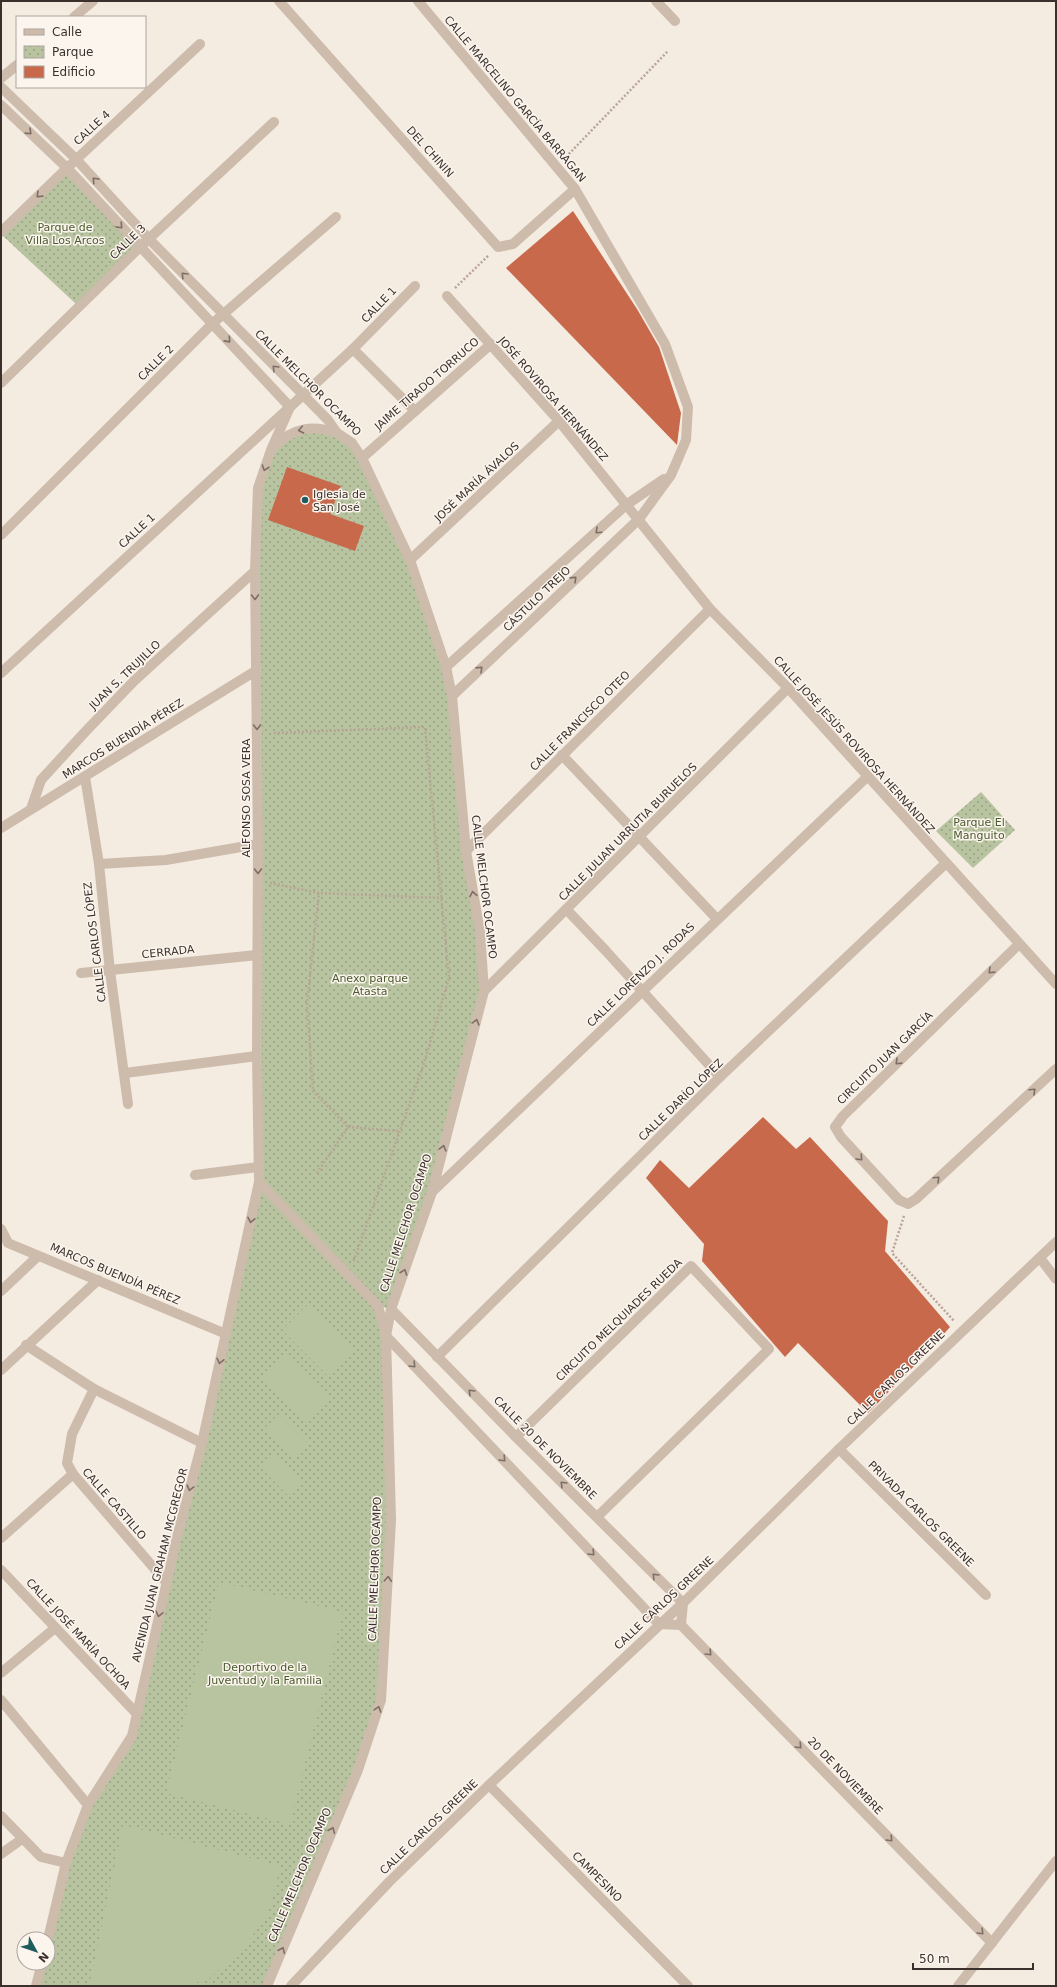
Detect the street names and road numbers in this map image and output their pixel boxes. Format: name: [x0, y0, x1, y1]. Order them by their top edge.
street label: CALLE MARCELINO GARCÍA BARRAGAN: [442, 13, 588, 185]
street label: CALLE 4: [71, 108, 113, 148]
street label: DEL CHININ: [404, 124, 456, 180]
street label: CALLE 3: [107, 222, 149, 262]
street label: CALLE 1: [359, 284, 399, 326]
street label: CALLE MELCHOR OCAMPO: [252, 327, 364, 439]
street label: JOSÉ ROVIROSA HERNÁNDEZ: [495, 333, 611, 464]
street label: JAIME TIRADO TORRUCO: [371, 335, 482, 434]
street label: CALLE 2: [136, 343, 176, 383]
street label: JOSÉ MARÍA ÁVALOS: [431, 439, 522, 525]
street label: CALLE 1: [116, 511, 158, 551]
street label: CÁSTULO TREJO: [501, 564, 573, 634]
street label: JUAN S. TRUJILLO: [86, 637, 164, 713]
street label: CALLE JOSÉ JESÚS ROVIROSA HERNÁNDEZ: [771, 654, 937, 837]
street label: CALLE FRANCISCO OTEO: [527, 668, 633, 774]
street label: MARCOS BUENDÍA PÉREZ: [60, 696, 186, 782]
street label: ALFONSO SOSA VERA: [240, 738, 253, 858]
street label: CALLE JULIAN URRUTIA BURUELOS: [556, 760, 700, 904]
street label: CALLE MELCHOR OCAMPO: [469, 814, 499, 960]
street label: CALLE CARLOS LÓPEZ: [81, 881, 109, 1003]
street label: CALLE LORENZO J. RODAS: [585, 920, 697, 1030]
street label: CERRADA: [141, 943, 195, 961]
street label: CIRCUITO JUAN GARCÍA: [834, 1009, 936, 1107]
street label: CALLE DARÍO LÓPEZ: [636, 1056, 726, 1144]
street label: CALLE MELCHOR OCAMPO: [377, 1152, 435, 1294]
street label: MARCOS BUENDÍA PÉREZ: [48, 1241, 182, 1308]
street label: CIRCUITO MELQUIADES RUEDA: [553, 1256, 685, 1384]
street label: CALLE CARLOS GREENE: [844, 1328, 948, 1428]
street label: CALLE 20 DE NOVIEMBRE: [491, 1394, 599, 1502]
street label: PRIVADA CARLOS GREENE: [865, 1458, 977, 1570]
street label: CALLE CASTILLO: [79, 1466, 149, 1543]
street label: AVENIDA JUAN GRAHAM MCGREGOR: [130, 1466, 191, 1663]
street label: CALLE MELCHOR OCAMPO: [366, 1496, 384, 1642]
street label: CALLE CARLOS GREENE: [612, 1554, 716, 1652]
street label: CALLE JOSÉ MARÍA OCHOA: [23, 1576, 133, 1692]
street label: 20 DE NOVIEMBRE: [805, 1735, 885, 1817]
street label: CALLE CARLOS GREENE: [377, 1777, 481, 1877]
street label: CALLE MELCHOR OCAMPO: [266, 1805, 334, 1944]
street label: CAMPESINO: [569, 1849, 625, 1905]

